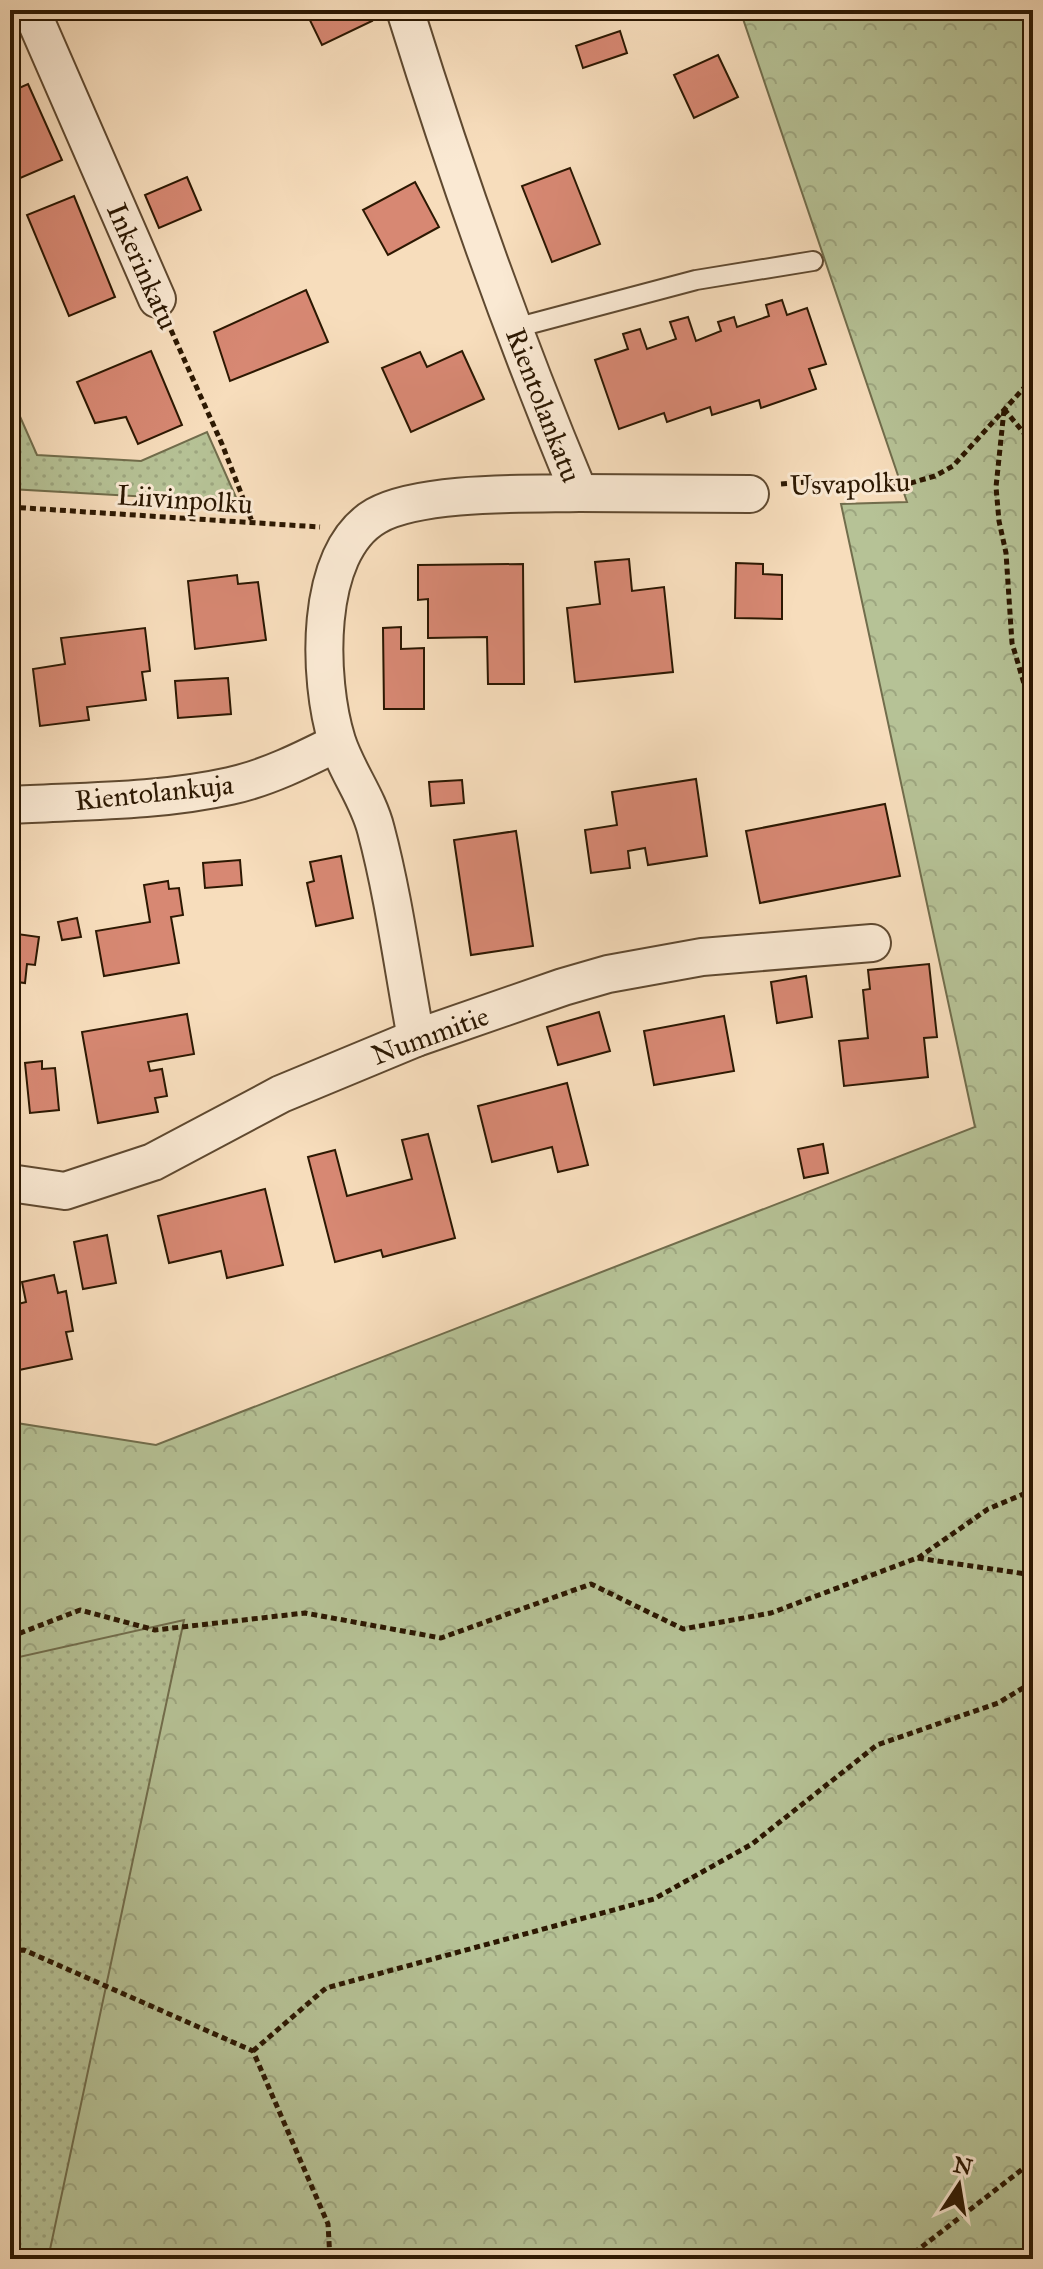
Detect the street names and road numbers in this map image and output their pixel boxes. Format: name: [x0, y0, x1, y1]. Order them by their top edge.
street label: Inkerinkatu: [99, 198, 186, 335]
street label: Rientolankatu: [498, 323, 589, 487]
street label: Usvapolku: [789, 464, 911, 503]
street label: Liivinpolku: [116, 477, 254, 522]
street label: Rientolankuja: [73, 767, 235, 818]
street label: Nummitie: [367, 998, 493, 1073]

